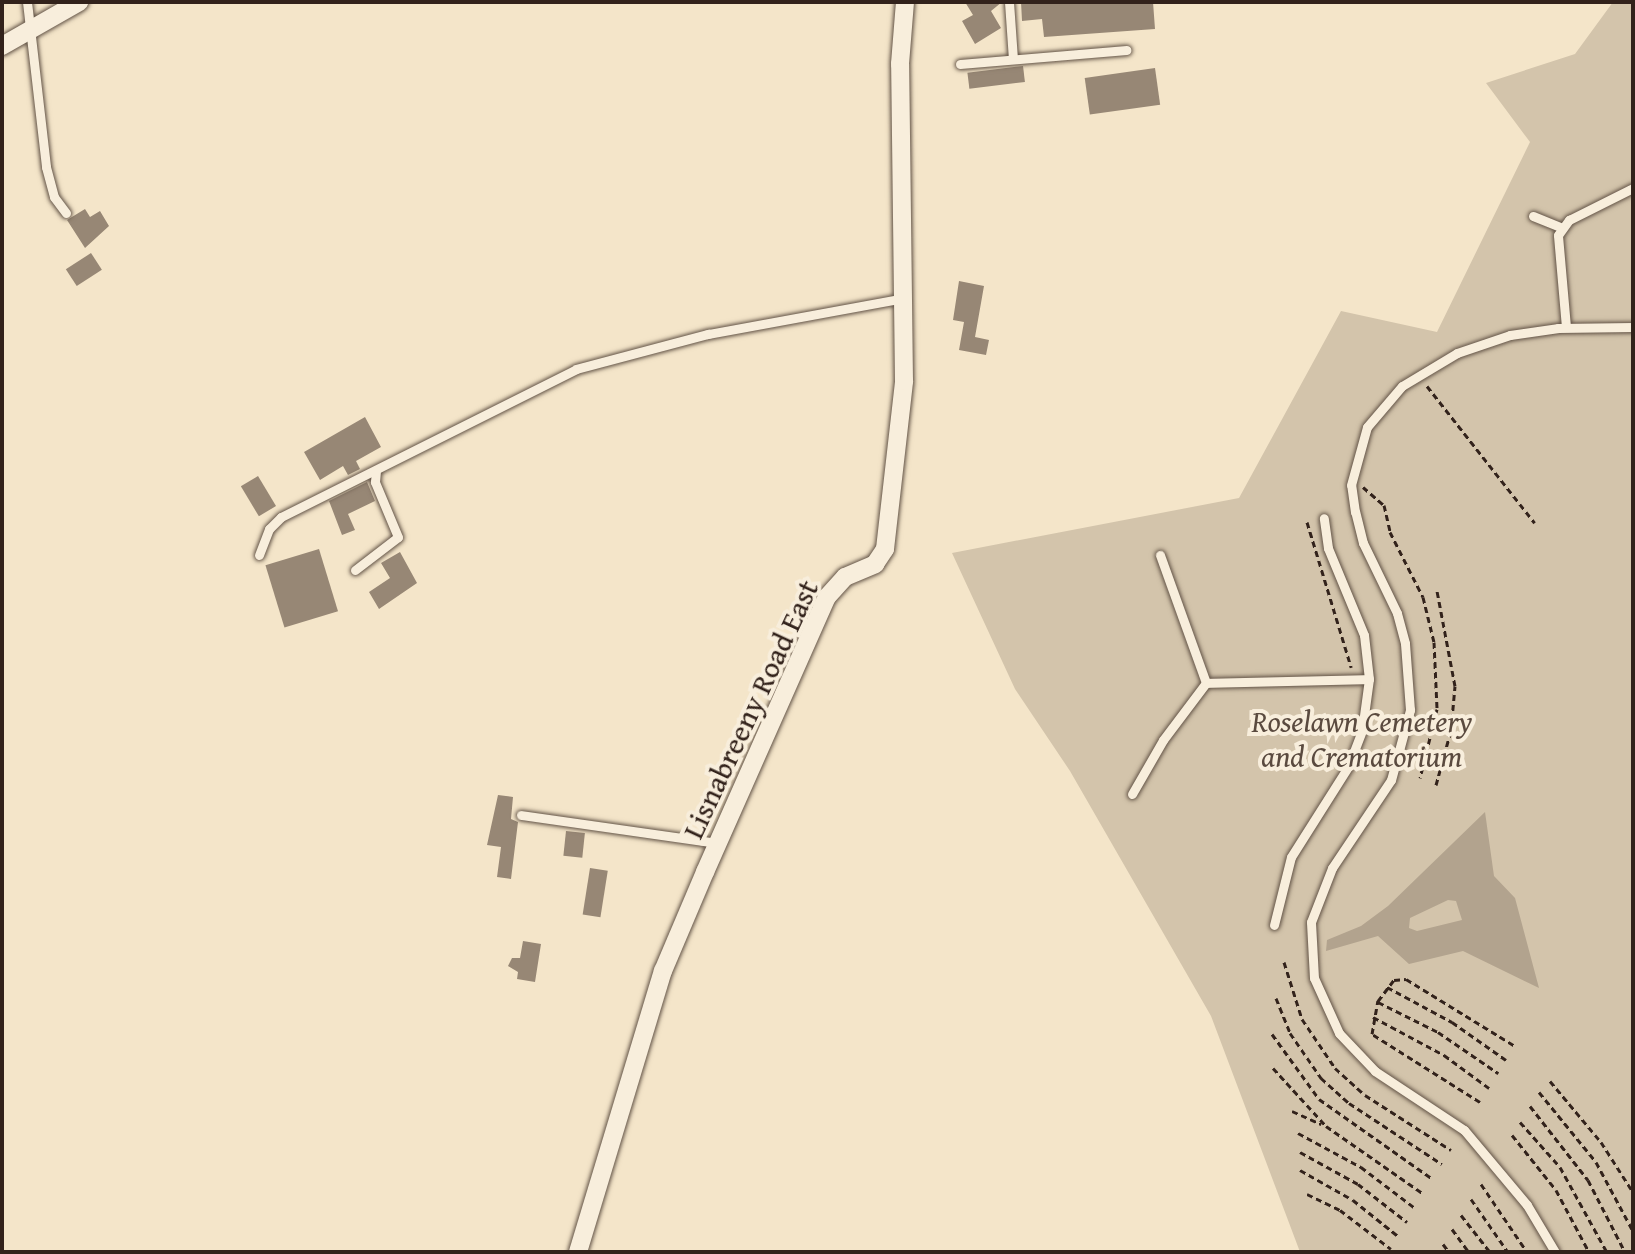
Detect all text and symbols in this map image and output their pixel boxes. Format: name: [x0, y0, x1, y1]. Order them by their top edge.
street label: Lisnabreeny Road East: [674, 574, 826, 844]
park label: Roselawn Cemetery and Crematorium: [1252, 703, 1472, 774]

